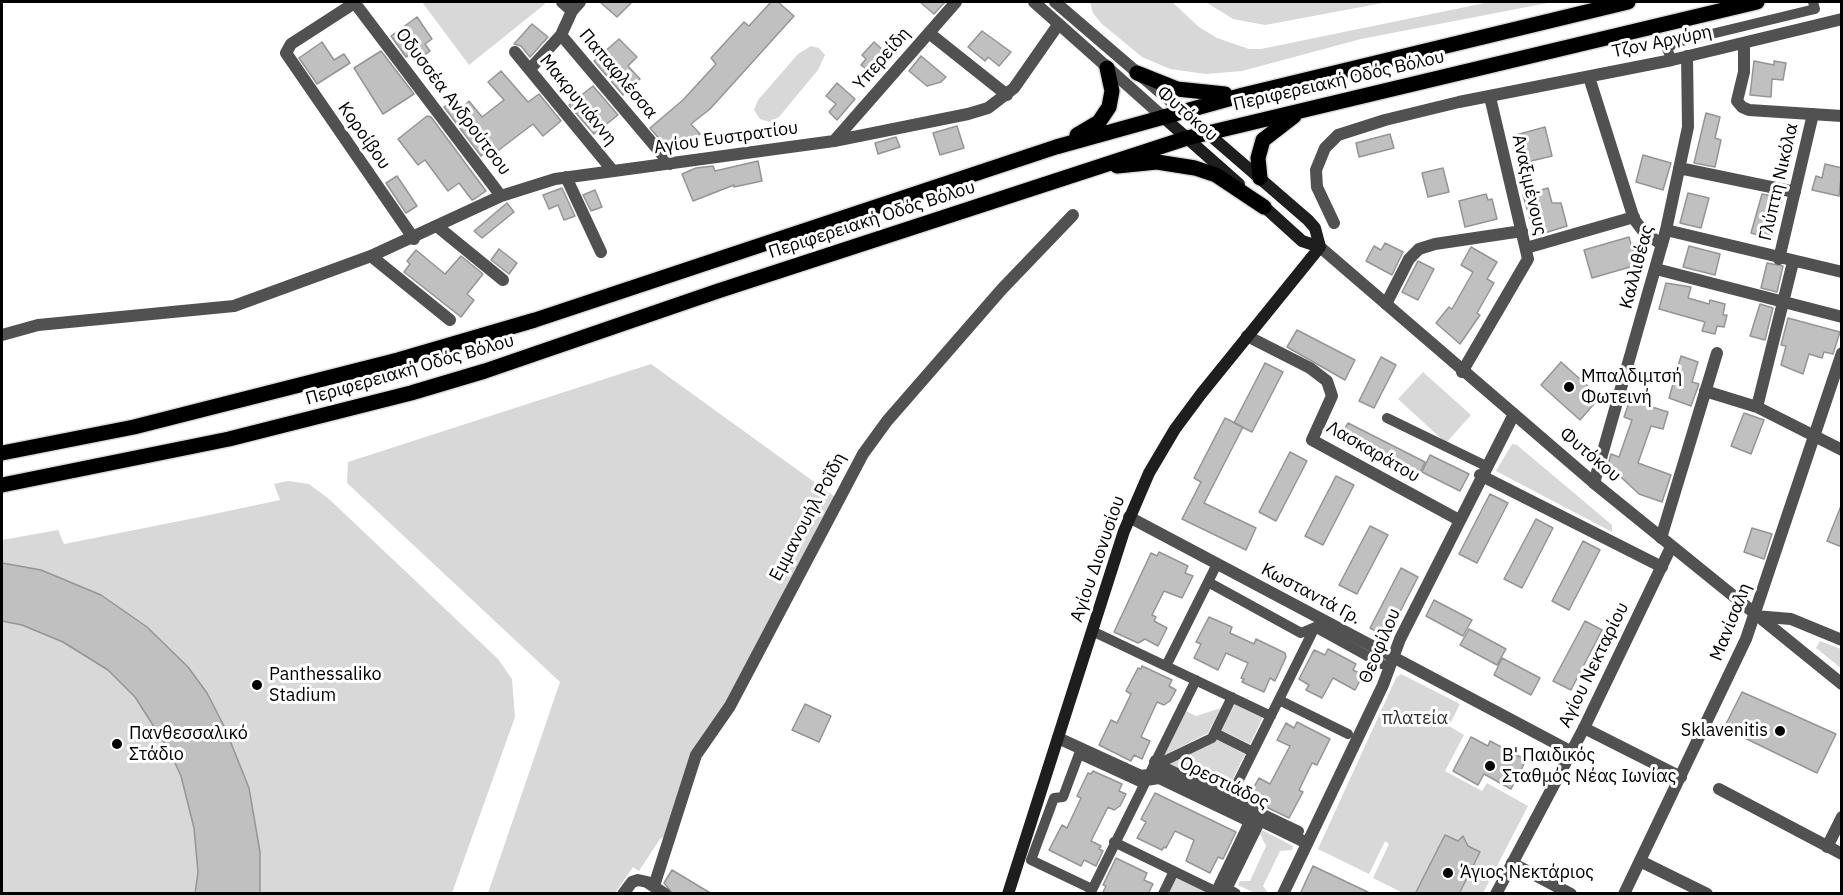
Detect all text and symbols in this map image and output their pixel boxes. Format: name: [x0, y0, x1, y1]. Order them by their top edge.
street label: Τζον Αργύρη: [1610, 21, 1714, 63]
street label: Υπερείδη: [849, 23, 915, 95]
street label: Οδυσσέα Ανδρούτσου: [391, 24, 515, 180]
street label: Παπαφλέσσα: [574, 25, 662, 123]
street label: Περιφερειακή Οδός Βόλου: [1231, 46, 1447, 116]
street label: Μακρυγιάννη: [535, 50, 621, 150]
street label: Φυτόκου: [1152, 82, 1222, 146]
street label: Κοροίβου: [333, 98, 395, 174]
street label: Αγίου Ευστρατίου: [652, 117, 800, 159]
street label: Γλύπτη Νικόλα: [1755, 121, 1803, 243]
street label: Αναξιμένους: [1507, 132, 1551, 238]
street label: Περιφερειακή Οδός Βόλου: [766, 176, 978, 264]
street label: Καλλιθέας: [1615, 223, 1659, 311]
street label: Περιφερειακή Οδός Βόλου: [303, 330, 517, 410]
place label: Μπαλδιμτσή Φωτεινή: [1581, 366, 1682, 409]
marker: Μπαλδιμτσή Φωτεινή: [1562, 380, 1576, 394]
street label: Λασκαράτου: [1322, 417, 1424, 487]
street label: Φυτόκου: [1555, 423, 1625, 487]
street label: Εμμανουήλ Ροΐδη: [765, 449, 851, 585]
street label: Αγίου Διονυσίου: [1066, 493, 1130, 625]
street label: Κωσταντά Γρ.: [1257, 559, 1365, 629]
street label: Μανίσαλη: [1706, 580, 1756, 664]
street label: Αγίου Νεκταρίου: [1554, 599, 1634, 731]
street label: Θεοφίλου: [1354, 605, 1406, 687]
place label: Panthessaliko Stadium: [269, 664, 382, 706]
marker: Panthessaliko Stadium: [250, 678, 264, 692]
park label: πλατεία: [1382, 708, 1448, 730]
place label: Sklavenitis: [1681, 720, 1768, 742]
place label: Πανθεσσαλικό Στάδιο: [129, 723, 248, 766]
marker: Sklavenitis: [1773, 724, 1787, 738]
marker: Πανθεσσαλικό Στάδιο: [110, 737, 124, 751]
place label: Β' Παιδικός Σταθμός Νέας Ιωνίας: [1502, 745, 1676, 788]
street label: Ορεστιάδος: [1176, 752, 1272, 814]
marker: Β' Παιδικός Σταθμός Νέας Ιωνίας: [1483, 759, 1497, 773]
place label: Άγιος Νεκτάριος: [1460, 862, 1594, 884]
marker: Άγιος Νεκτάριος: [1441, 866, 1455, 880]

